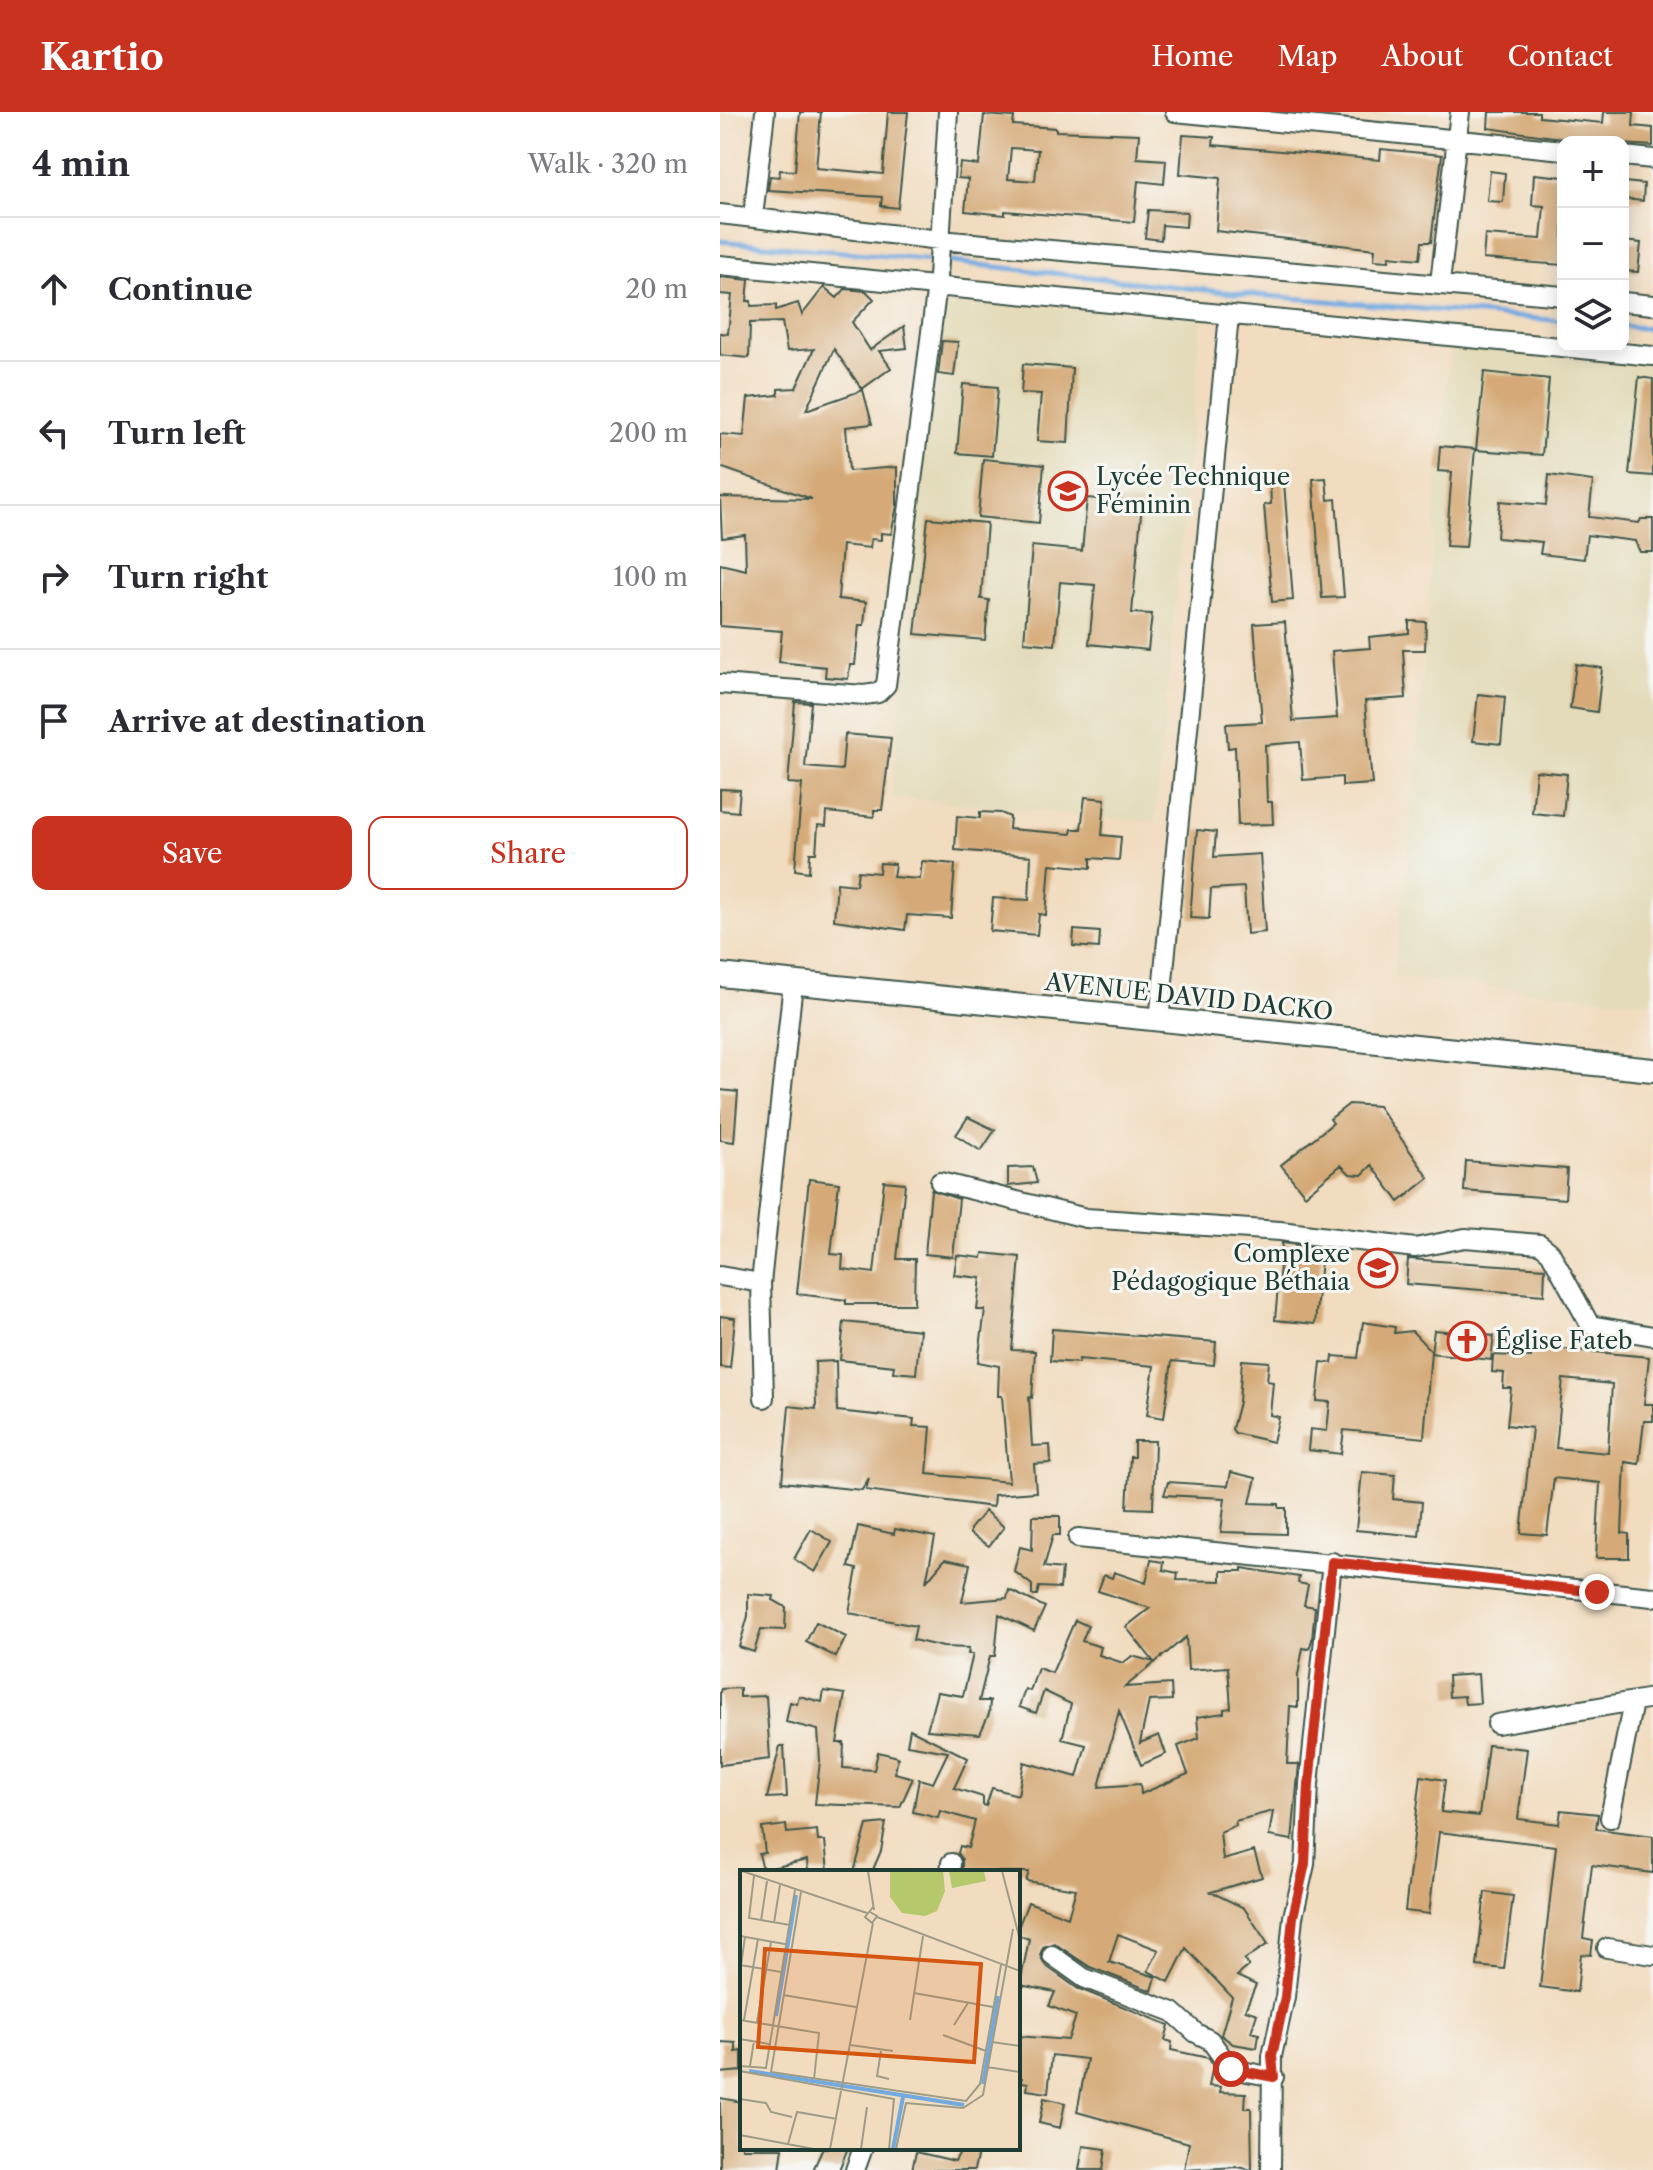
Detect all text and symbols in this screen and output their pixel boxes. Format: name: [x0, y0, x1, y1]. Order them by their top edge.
text: Kartio: [40, 33, 164, 80]
text: Home: [1151, 39, 1233, 73]
text: Map: [1277, 39, 1337, 73]
text: About: [1381, 39, 1463, 73]
text: Contact: [1507, 39, 1613, 73]
map controls: [1557, 136, 1629, 352]
button: +: [1557, 136, 1629, 208]
text: 4 min: [32, 143, 130, 185]
text: Walk · 320 m: [528, 148, 688, 180]
button: −: [1557, 208, 1629, 280]
icon: ahead: [32, 267, 76, 311]
text: Continue: [108, 271, 253, 308]
text: 20 m: [625, 273, 688, 305]
button: layers: [1557, 280, 1629, 352]
icon: left: [32, 411, 76, 455]
text: Turn left: [108, 415, 245, 452]
text: 200 m: [609, 417, 688, 449]
place label: Lycée Technique Féminin: [1096, 462, 1290, 519]
school or university icon: Lycée Technique Féminin: [1047, 470, 1089, 512]
icon: right: [32, 555, 76, 599]
text: Turn right: [108, 559, 268, 596]
text: 100 m: [613, 561, 688, 593]
icon: arrive: [32, 699, 76, 743]
text: Arrive at destination: [108, 703, 426, 740]
button: Save: [32, 816, 352, 890]
button: Share: [368, 816, 688, 890]
street label: AVENUE DAVID DACKO: [1043, 967, 1334, 1026]
place label: Complexe Pédagogique Béthaia: [1111, 1239, 1350, 1296]
school or university icon: Complexe Pédagogique Béthaia: [1357, 1247, 1399, 1289]
church icon: Église Fateb: [1446, 1320, 1488, 1362]
place label: Église Fateb: [1495, 1326, 1633, 1355]
route end: [1579, 1574, 1615, 1610]
inset map: [740, 1870, 1020, 2150]
route start: [1213, 2051, 1249, 2087]

